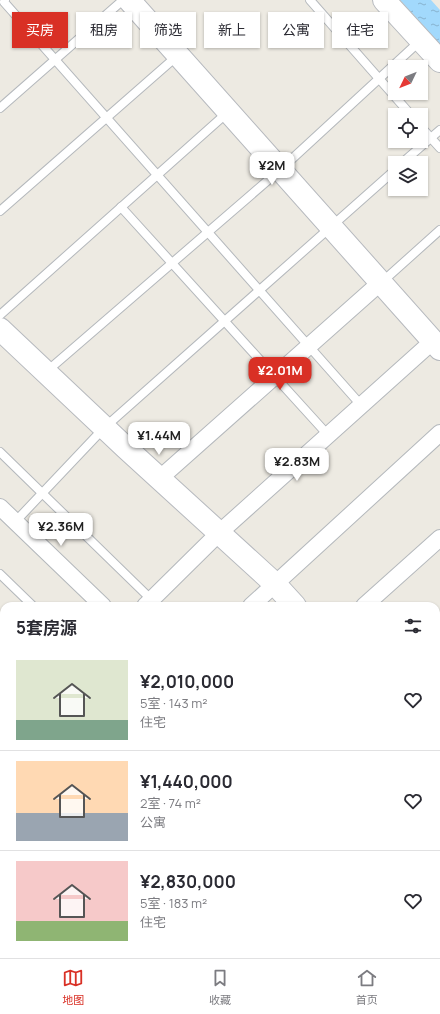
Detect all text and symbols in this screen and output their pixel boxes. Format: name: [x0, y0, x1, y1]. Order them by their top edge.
chip: 买房: [12, 12, 68, 48]
chip: 租房: [76, 12, 132, 48]
chip: 筛选: [140, 12, 196, 48]
chip: 新上: [204, 12, 260, 48]
chip: 公寓: [268, 12, 324, 48]
chip: 住宅: [332, 12, 388, 48]
north arrow: [388, 60, 428, 100]
map controls: [388, 60, 428, 196]
button: locate: [388, 108, 428, 148]
pin: ¥2M: [253, 152, 291, 186]
text: ¥2M: [259, 156, 285, 174]
button: layers: [388, 156, 428, 196]
pin: ¥2.01M: [247, 357, 313, 391]
text: ¥2.01M: [258, 361, 303, 379]
pin: ¥1.44M: [126, 422, 192, 456]
text: ¥1.44M: [137, 426, 181, 444]
pin: ¥2.83M: [264, 448, 330, 482]
text: ¥2.83M: [274, 452, 320, 470]
pin: ¥2.36M: [28, 513, 94, 547]
text: ¥2.36M: [38, 517, 84, 535]
icon: filters: [402, 615, 424, 637]
text: 5套房源: [16, 616, 77, 639]
text: ¥2,010,000: [140, 670, 234, 693]
icon: home: [48, 676, 96, 724]
icon: heart: [402, 689, 424, 711]
text: 5室 · 143 m²: [140, 694, 207, 712]
text: 住宅: [140, 713, 166, 731]
text: ¥1,440,000: [140, 770, 233, 793]
icon: home: [48, 777, 96, 825]
icon: heart: [402, 790, 424, 812]
text: 2室 · 74 m²: [140, 794, 201, 812]
text: 公寓: [140, 813, 166, 831]
text: ¥2,830,000: [140, 870, 236, 893]
icon: home: [48, 877, 96, 925]
icon: heart: [402, 890, 424, 912]
text: 5室 · 183 m²: [140, 894, 207, 912]
text: 住宅: [140, 913, 166, 931]
tab: 地图: [62, 967, 84, 1007]
tab: 收藏: [209, 967, 231, 1007]
tab: 首页: [356, 967, 378, 1007]

